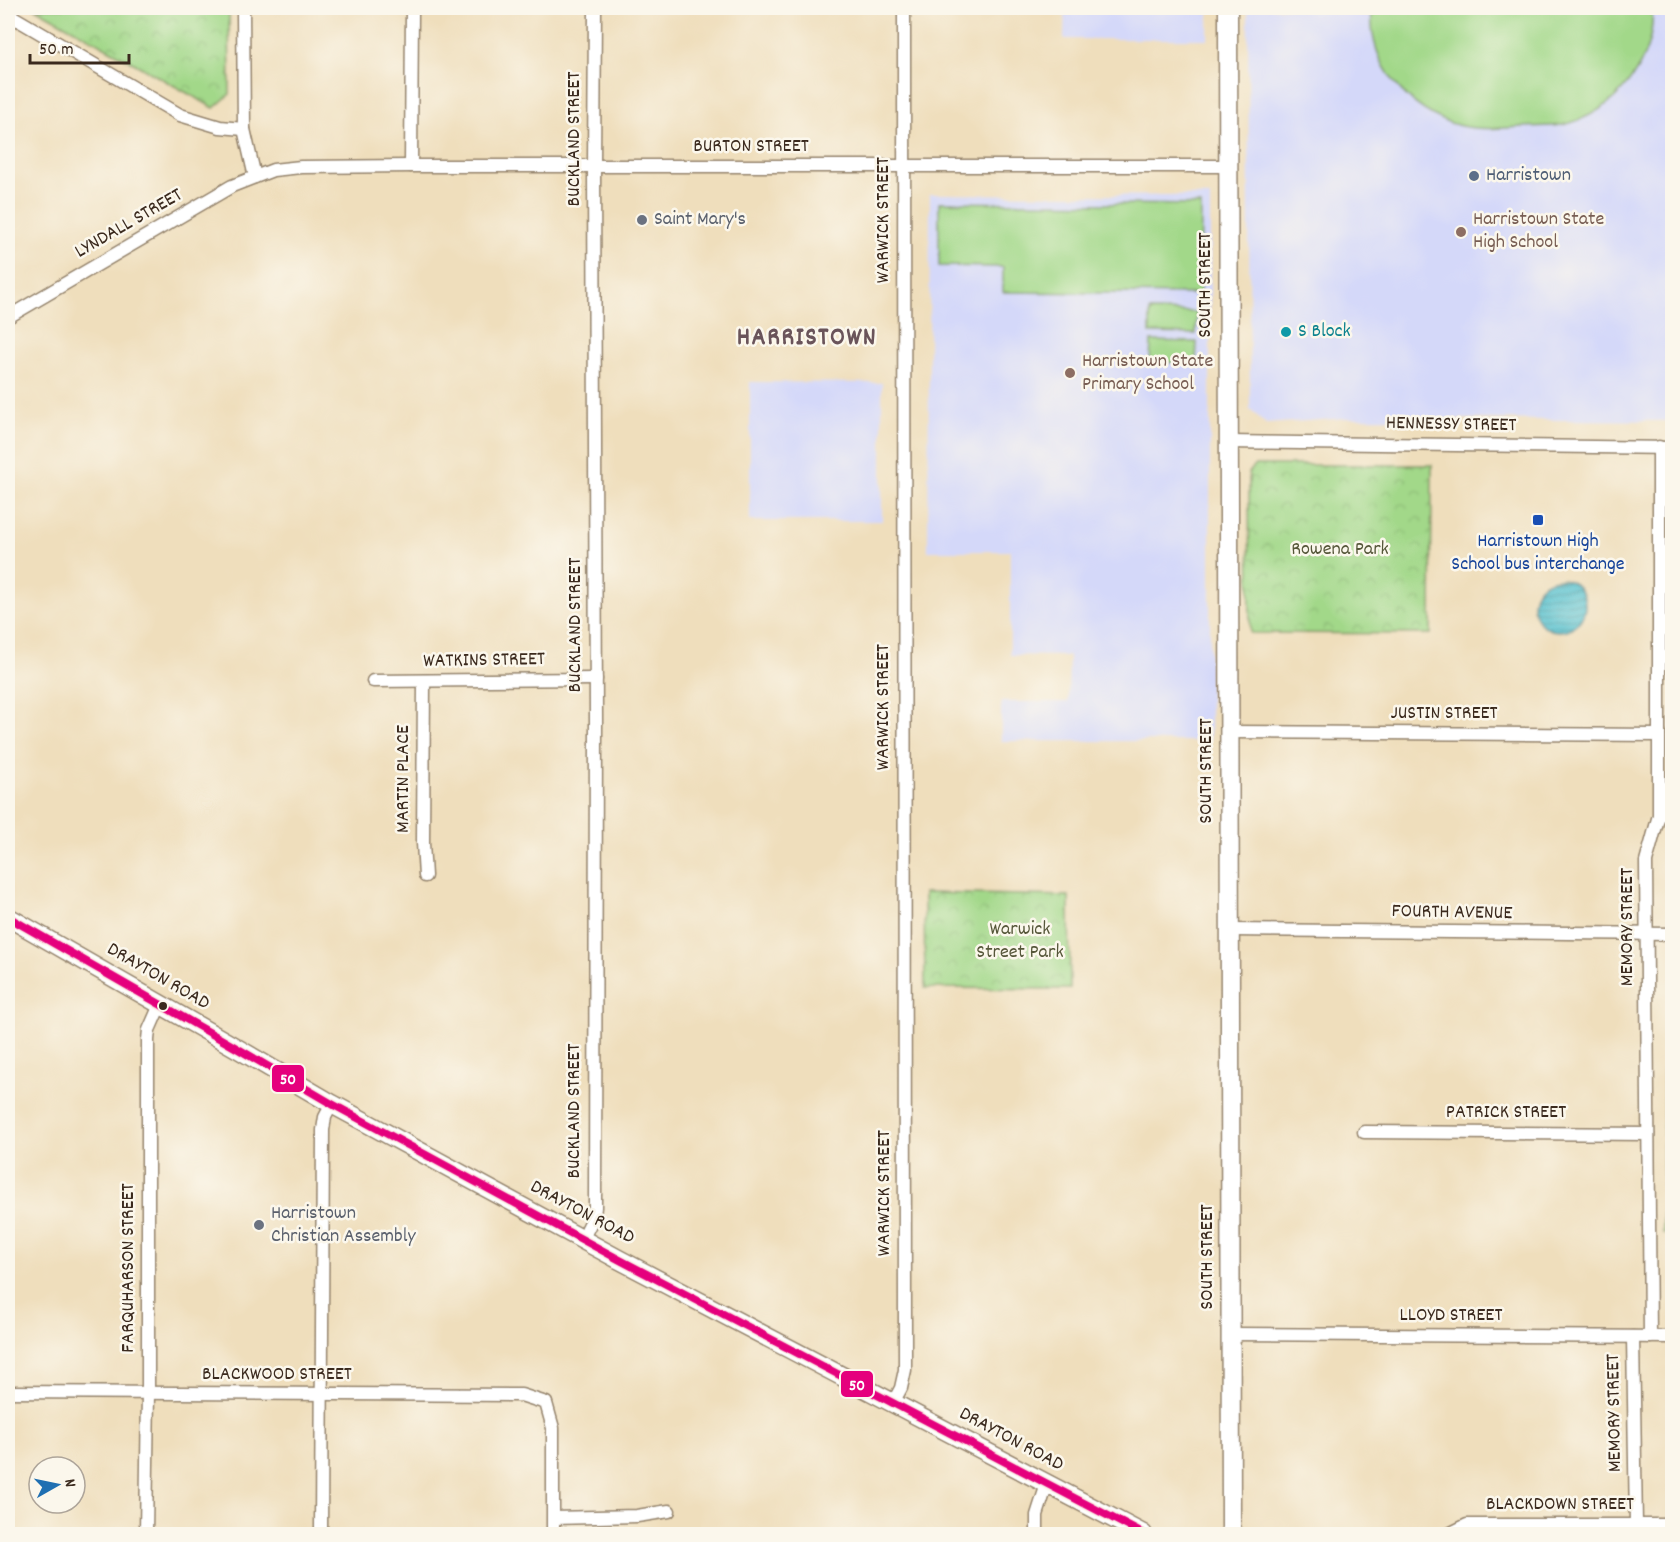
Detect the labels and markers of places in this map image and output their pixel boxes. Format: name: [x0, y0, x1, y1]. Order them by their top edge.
place label: Harristown: [1486, 162, 1571, 190]
marker: Harristown: [1467, 169, 1481, 183]
place label: Saint Mary's: [654, 206, 746, 234]
place label: Harristown State High School: [1473, 206, 1604, 257]
marker: Saint Mary's: [635, 213, 649, 227]
marker: Harristown State High School: [1454, 225, 1468, 239]
place label: S Block: [1298, 318, 1351, 346]
marker: S Block: [1279, 325, 1293, 339]
place label: Harristown State Primary School: [1082, 348, 1213, 399]
marker: Harristown State Primary School: [1063, 366, 1077, 380]
marker: Harristown High School bus interchange: [1531, 513, 1545, 527]
place label: Harristown High School bus interchange: [1451, 528, 1625, 579]
unlabelled marker: [157, 1000, 169, 1012]
place label: Harristown Christian Assembly: [271, 1200, 416, 1251]
marker: Harristown Christian Assembly: [252, 1218, 266, 1232]

